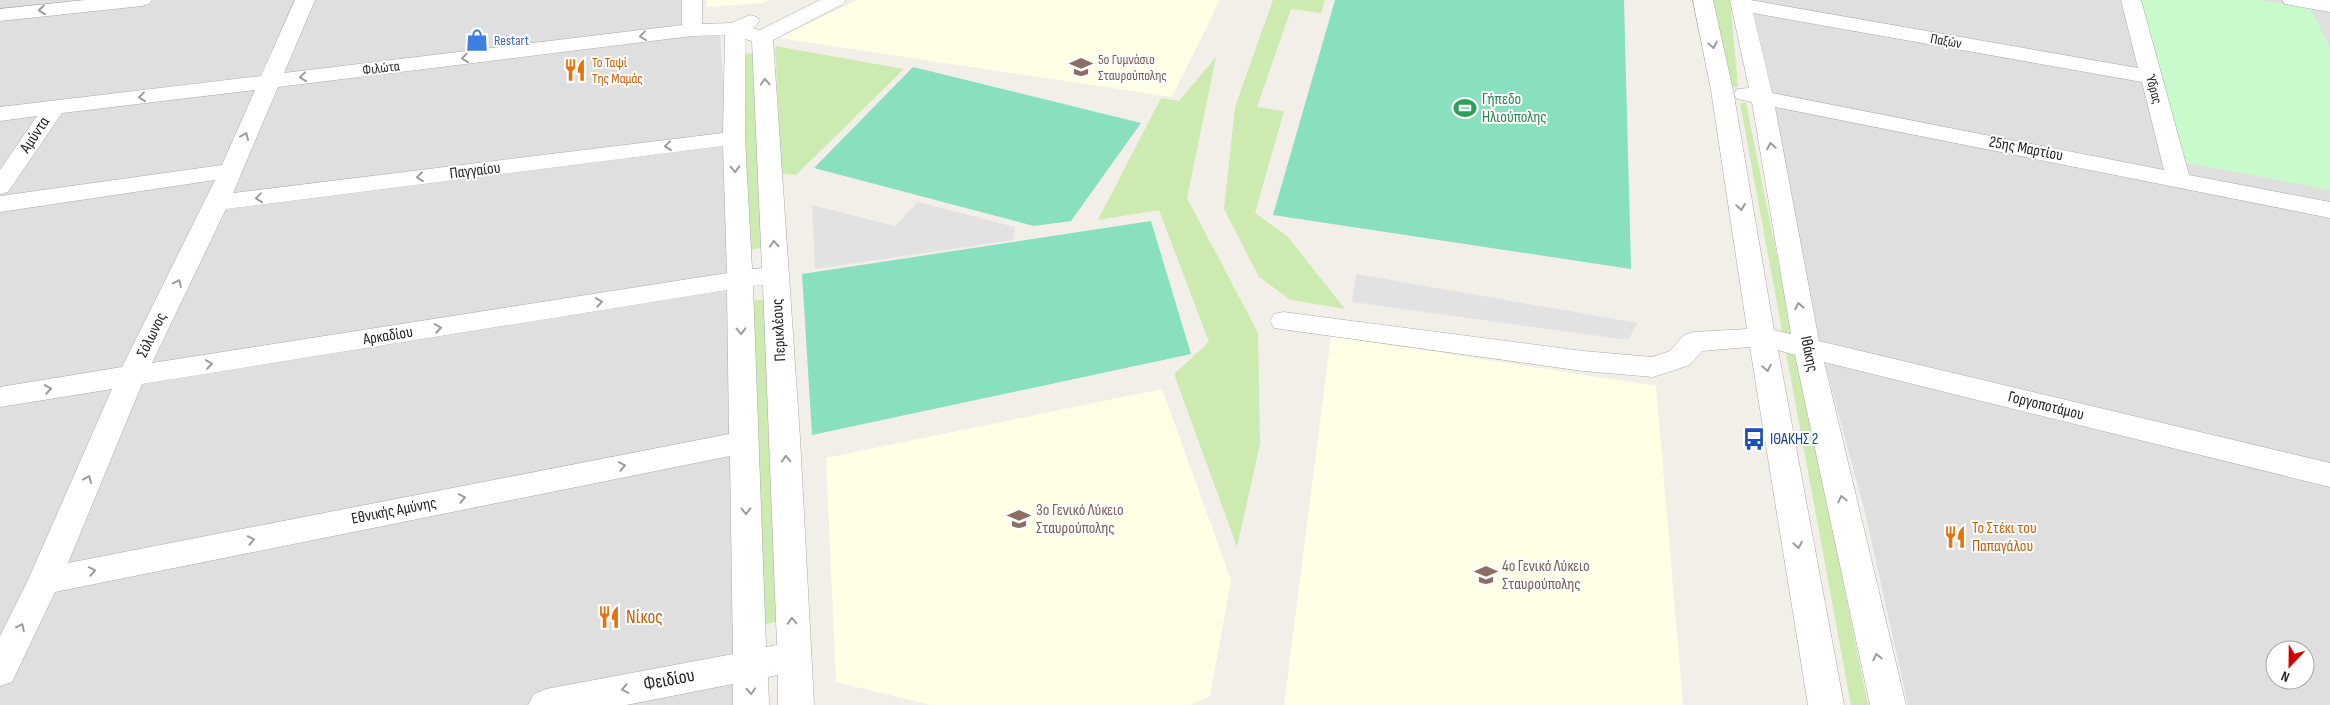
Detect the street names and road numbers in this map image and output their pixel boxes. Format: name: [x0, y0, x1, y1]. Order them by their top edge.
street label: Παξών: [1929, 30, 1964, 52]
street label: Φιλώτα: [361, 57, 401, 79]
street label: Ύδρας: [2142, 71, 2166, 106]
street label: Αμύντα: [16, 113, 54, 158]
street label: 25ης Μαρτίου: [1987, 133, 2065, 165]
street label: Παγγαίου: [449, 158, 501, 184]
street label: Περικλέους: [768, 298, 790, 362]
street label: Σόλωνος: [133, 309, 171, 361]
street label: Αρκαδίου: [361, 323, 414, 349]
street label: Ιθάκης: [1796, 334, 1822, 374]
street label: Γοργοποτάμου: [2006, 387, 2086, 425]
street label: Εθνικής Αμύνης: [350, 493, 438, 529]
street label: Φειδίου: [641, 664, 697, 696]

